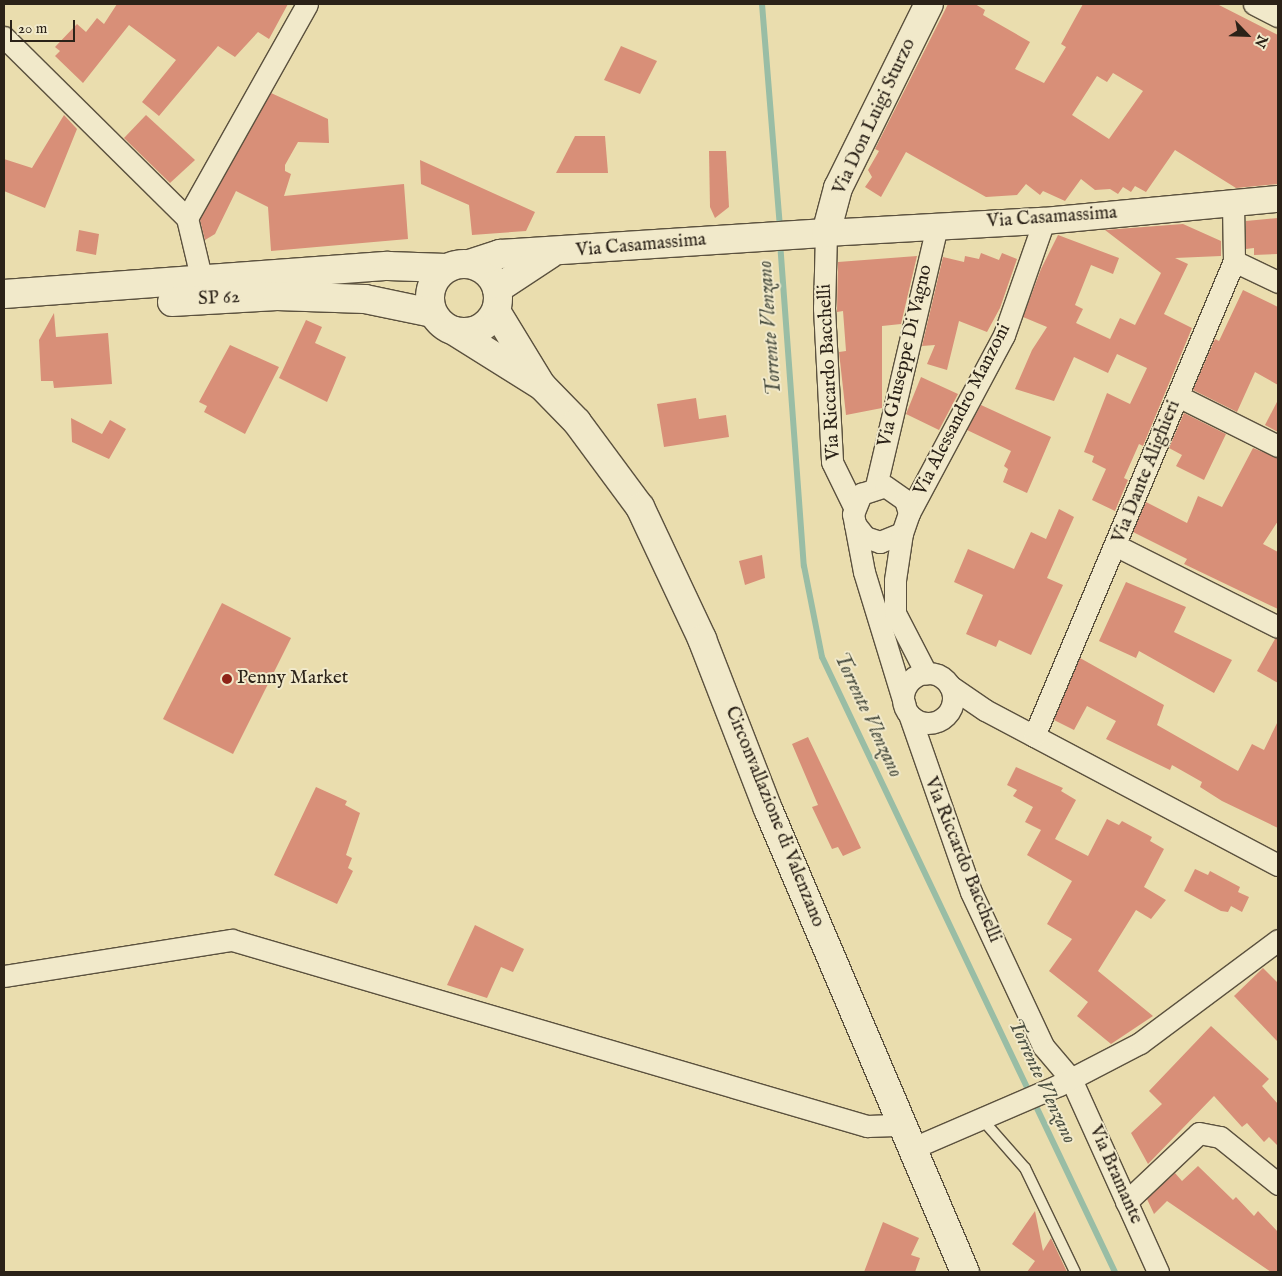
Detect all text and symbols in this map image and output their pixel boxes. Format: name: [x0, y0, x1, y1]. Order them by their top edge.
scale bar: [12, 10, 78, 42]
north arrow: [1222, 10, 1272, 60]
text: 20 m: [18, 19, 47, 38]
text: N: [1250, 32, 1271, 50]
street label: Via Don Luigi Sturzo: [829, 35, 921, 199]
street label: Via Casamassima: [986, 202, 1118, 234]
street label: Via Casamassima: [575, 229, 707, 263]
water label: Torrente Vlenzano: [753, 260, 787, 396]
street label: Via GIuseppe Di Vagno: [874, 263, 938, 449]
street label: Via Riccardo Bacchelli: [814, 283, 846, 461]
street label: SP 62: [198, 287, 240, 311]
street label: Via Alessandro Manzoni: [910, 320, 1016, 500]
street label: Via Dante Alighieri: [1108, 397, 1186, 547]
water label: Torrente Vlenzano: [829, 649, 907, 781]
place label: Penny Market: [237, 668, 348, 690]
marker: Penny Market: [221, 673, 233, 685]
street label: Circonvallazione di Valenzano: [719, 703, 829, 931]
street label: Via Riccardo Bacchelli: [918, 774, 1006, 946]
water label: Torrente Vlenzano: [1003, 1015, 1081, 1147]
street label: Via Bramante: [1083, 1122, 1147, 1228]

